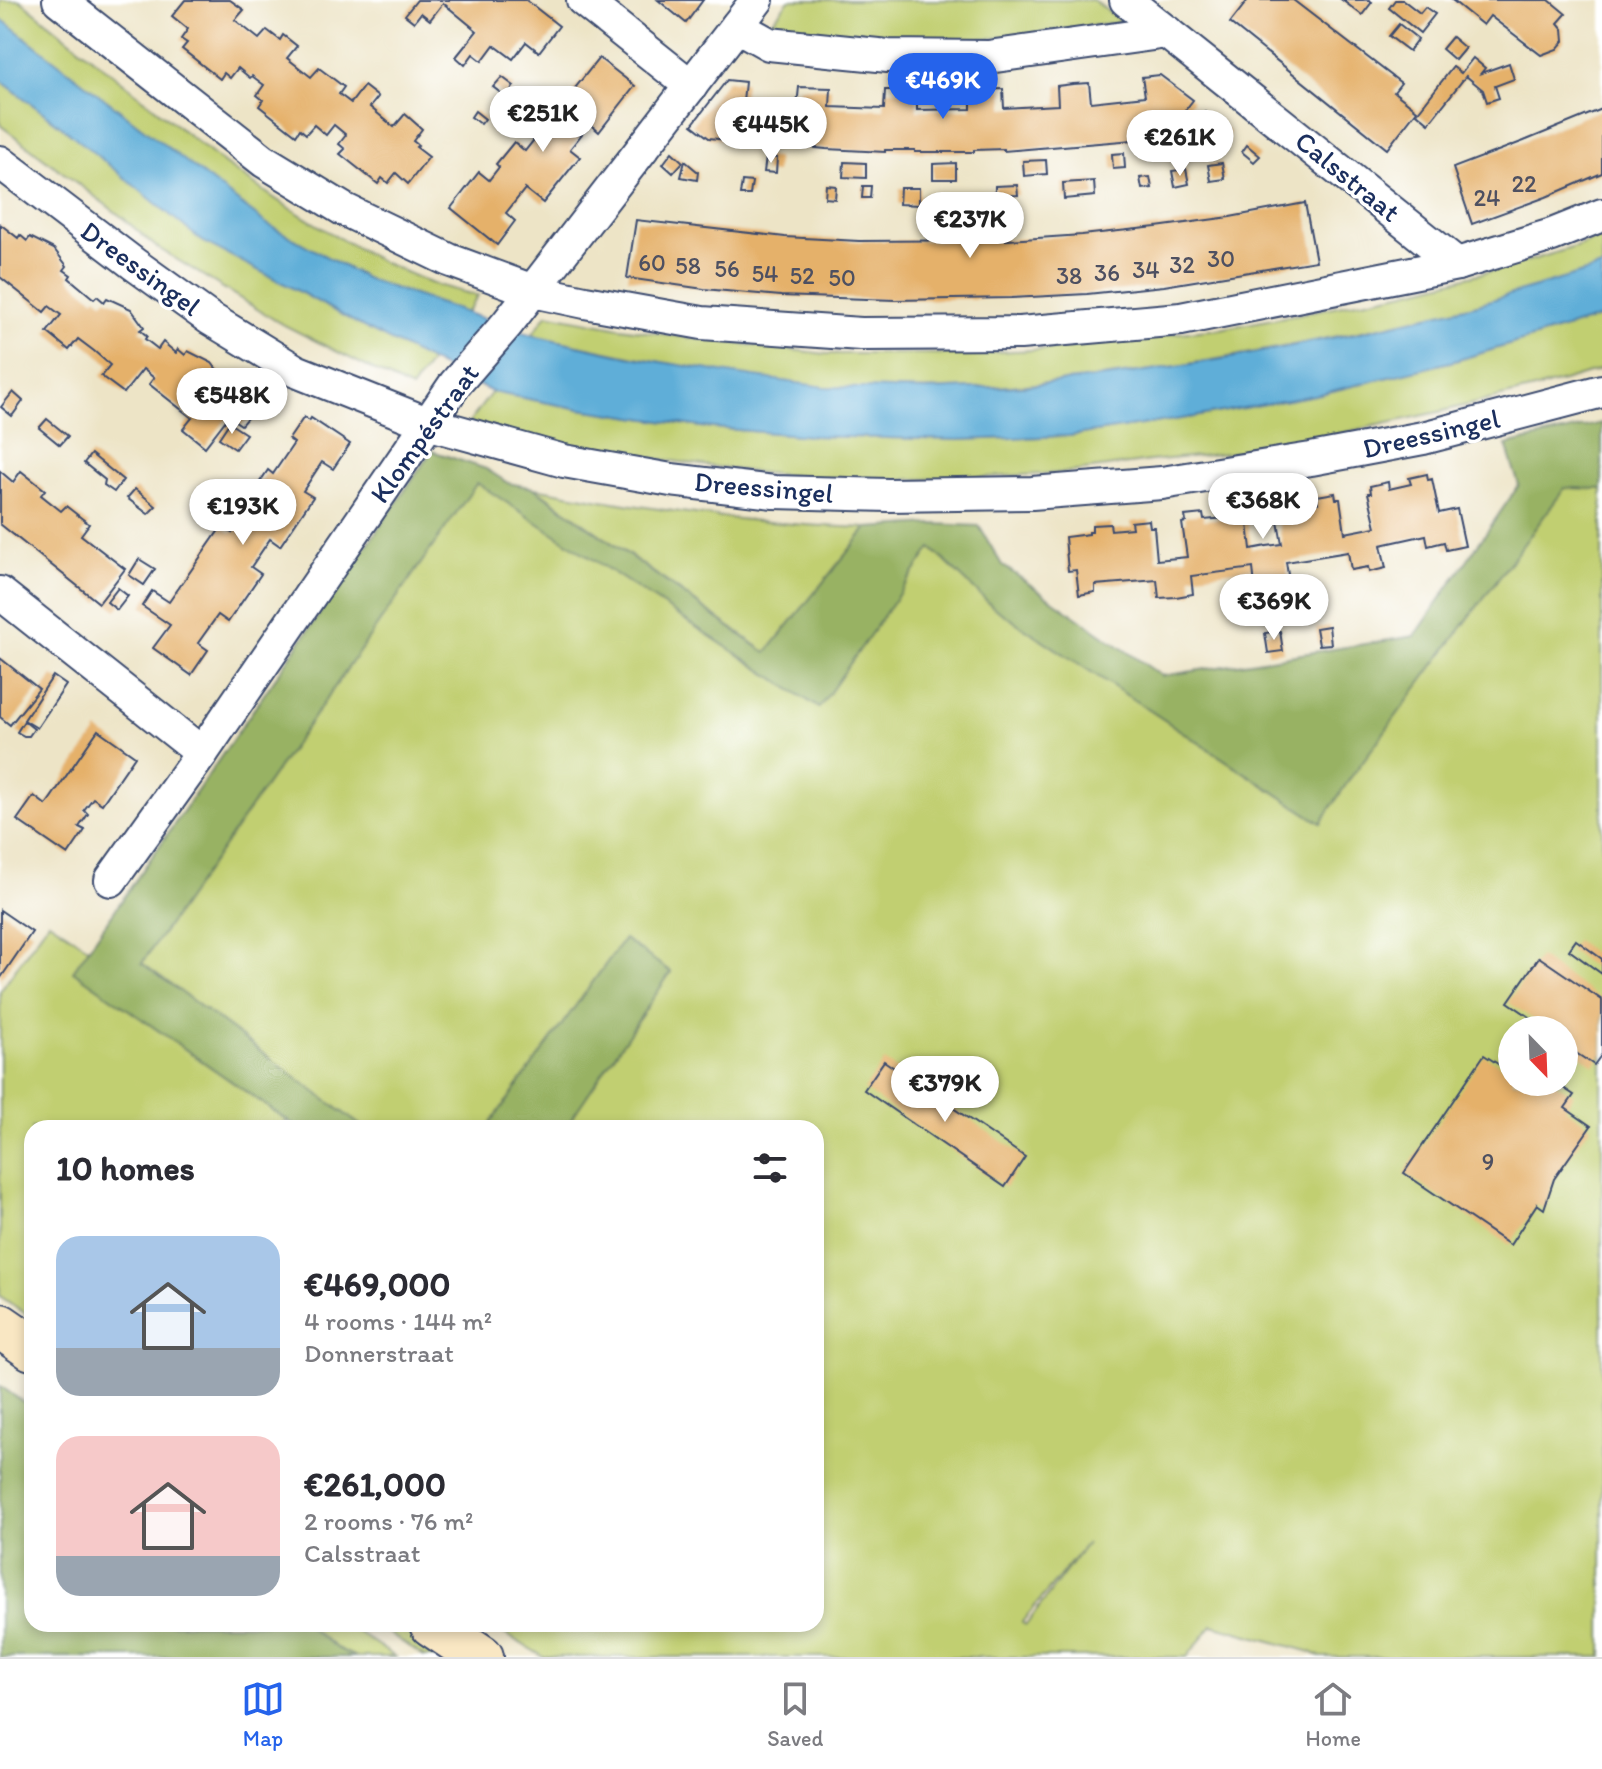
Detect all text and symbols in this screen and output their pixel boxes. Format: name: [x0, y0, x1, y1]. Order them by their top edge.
pin: €469K: [887, 53, 999, 121]
text: €469K: [906, 63, 980, 95]
pin: €251K: [487, 86, 599, 154]
text: €251K: [508, 96, 578, 128]
pin: €445K: [715, 97, 827, 165]
text: €445K: [733, 107, 809, 139]
pin: €261K: [1124, 110, 1236, 178]
text: €261K: [1145, 120, 1215, 152]
street label: Calsstraat: [1289, 123, 1407, 229]
house number: 22: [1511, 169, 1537, 198]
house number: 24: [1473, 183, 1501, 212]
pin: €237K: [914, 192, 1026, 260]
text: €237K: [934, 202, 1006, 234]
street label: Dreessingel: [74, 213, 208, 323]
house number: 30: [1207, 244, 1235, 273]
house number: 60: [638, 248, 666, 277]
house number: 32: [1169, 250, 1195, 279]
house number: 58: [675, 251, 701, 280]
house number: 56: [714, 254, 740, 283]
house number: 34: [1132, 255, 1160, 284]
house number: 36: [1094, 258, 1120, 287]
house number: 54: [751, 259, 779, 288]
house number: 52: [789, 261, 815, 290]
house number: 38: [1056, 261, 1082, 290]
house number: 50: [828, 263, 856, 292]
street label: Klompéstraat: [362, 357, 486, 509]
pin: €548K: [176, 368, 288, 436]
text: €548K: [195, 378, 269, 410]
street label: Dreessingel: [1359, 401, 1503, 465]
street label: Dreessingel: [693, 464, 835, 510]
pin: €368K: [1207, 473, 1319, 541]
pin: €193K: [187, 479, 299, 547]
text: €368K: [1226, 483, 1300, 515]
text: €193K: [207, 489, 279, 521]
pin: €369K: [1218, 574, 1330, 642]
text: €369K: [1238, 584, 1310, 616]
north arrow: [1498, 1016, 1578, 1096]
map controls: [1498, 1016, 1578, 1096]
pin: €379K: [889, 1056, 1001, 1124]
text: €379K: [909, 1066, 981, 1098]
icon: filters: [748, 1146, 792, 1190]
house number: 9: [1482, 1147, 1494, 1176]
text: 10 homes: [56, 1148, 195, 1189]
text: €469,000: [304, 1264, 451, 1305]
icon: home: [120, 1268, 216, 1364]
text: 4 rooms · 144 m²: [304, 1305, 492, 1337]
text: Donnerstraat: [304, 1337, 454, 1369]
text: €261,000: [304, 1464, 446, 1505]
icon: home: [120, 1468, 216, 1564]
text: 2 rooms · 76 m²: [304, 1505, 473, 1537]
text: Calsstraat: [304, 1537, 421, 1569]
tab: Map: [241, 1677, 285, 1752]
tab: Saved: [767, 1677, 823, 1752]
tab: Home: [1305, 1677, 1361, 1752]

